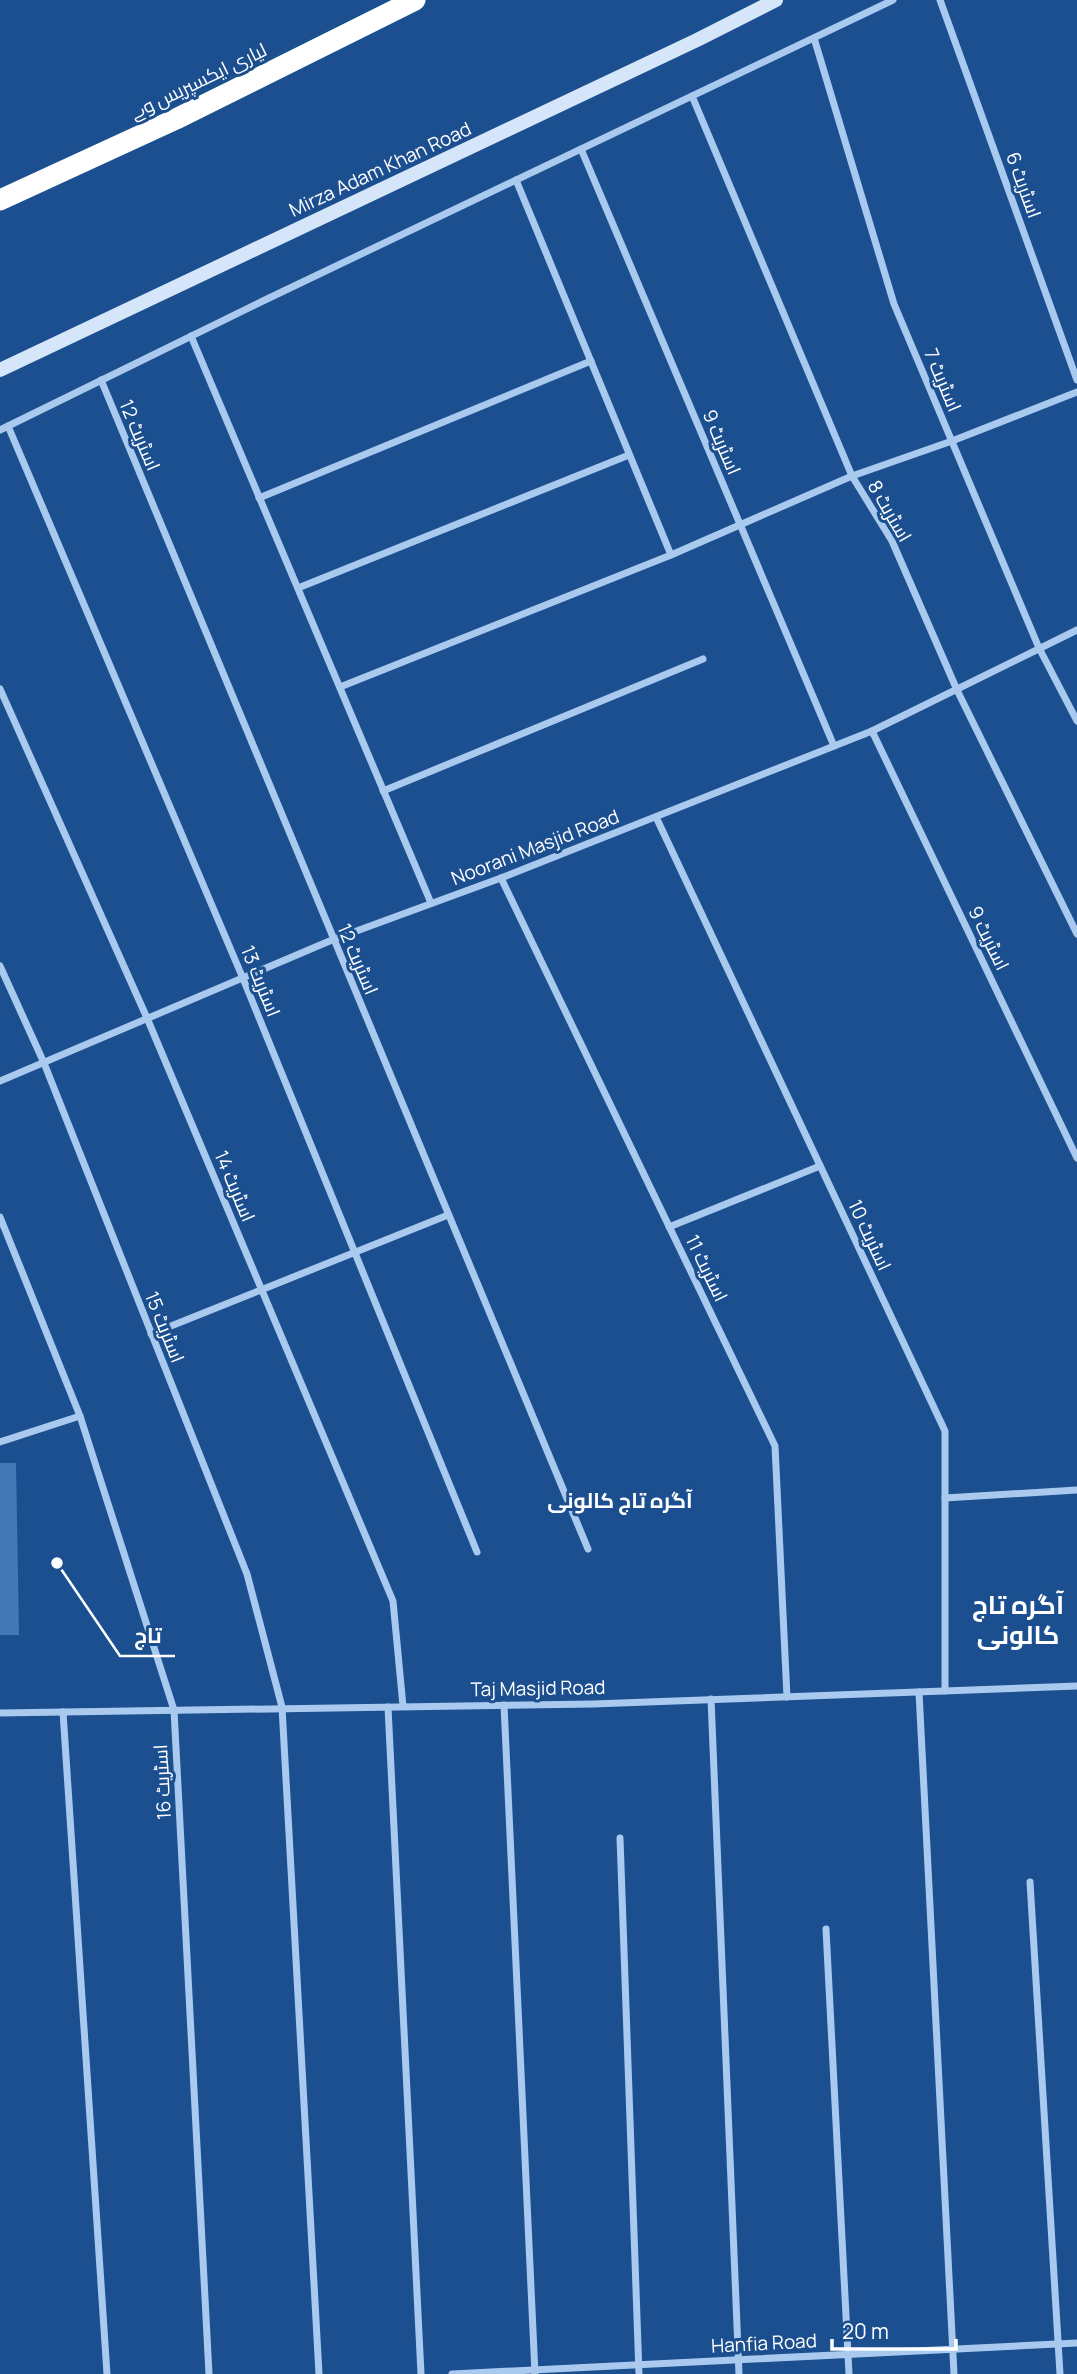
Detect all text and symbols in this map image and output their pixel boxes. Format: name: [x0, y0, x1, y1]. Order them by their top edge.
street label: لیاری ایکسپریس وے: [125, 37, 271, 125]
street label: Mirza Adam Khan Road: [285, 115, 475, 223]
street label: اسٹریٹ 6: [1000, 148, 1048, 222]
street label: اسٹریٹ 7: [918, 345, 968, 415]
street label: اسٹریٹ 12: [113, 396, 167, 474]
street label: اسٹریٹ 9: [697, 405, 747, 479]
street label: اسٹریٹ 8: [862, 475, 918, 547]
street label: Noorani Masjid Road: [447, 803, 623, 891]
street label: اسٹریٹ 9: [962, 902, 1016, 974]
street label: اسٹریٹ 12: [331, 920, 385, 998]
street label: اسٹریٹ 13: [235, 942, 287, 1020]
street label: اسٹریٹ 14: [208, 1146, 262, 1226]
street label: اسٹریٹ 10: [842, 1195, 898, 1275]
street label: اسٹریٹ 11: [680, 1230, 734, 1306]
street label: اسٹریٹ 15: [139, 1287, 191, 1367]
district label: آگرہ تاج کالونی: [547, 1486, 693, 1515]
district label: آگرہ تاج کالونی: [972, 1586, 1065, 1652]
callout: تاج: [120, 1614, 175, 1656]
text: تاج: [134, 1621, 163, 1650]
street label: Taj Masjid Road: [470, 1674, 606, 1702]
street label: اسٹریٹ 16: [147, 1744, 177, 1820]
scale bar: [832, 2308, 956, 2352]
text: 20 m: [842, 2317, 889, 2345]
street label: Hanfia Road: [711, 2327, 817, 2359]

